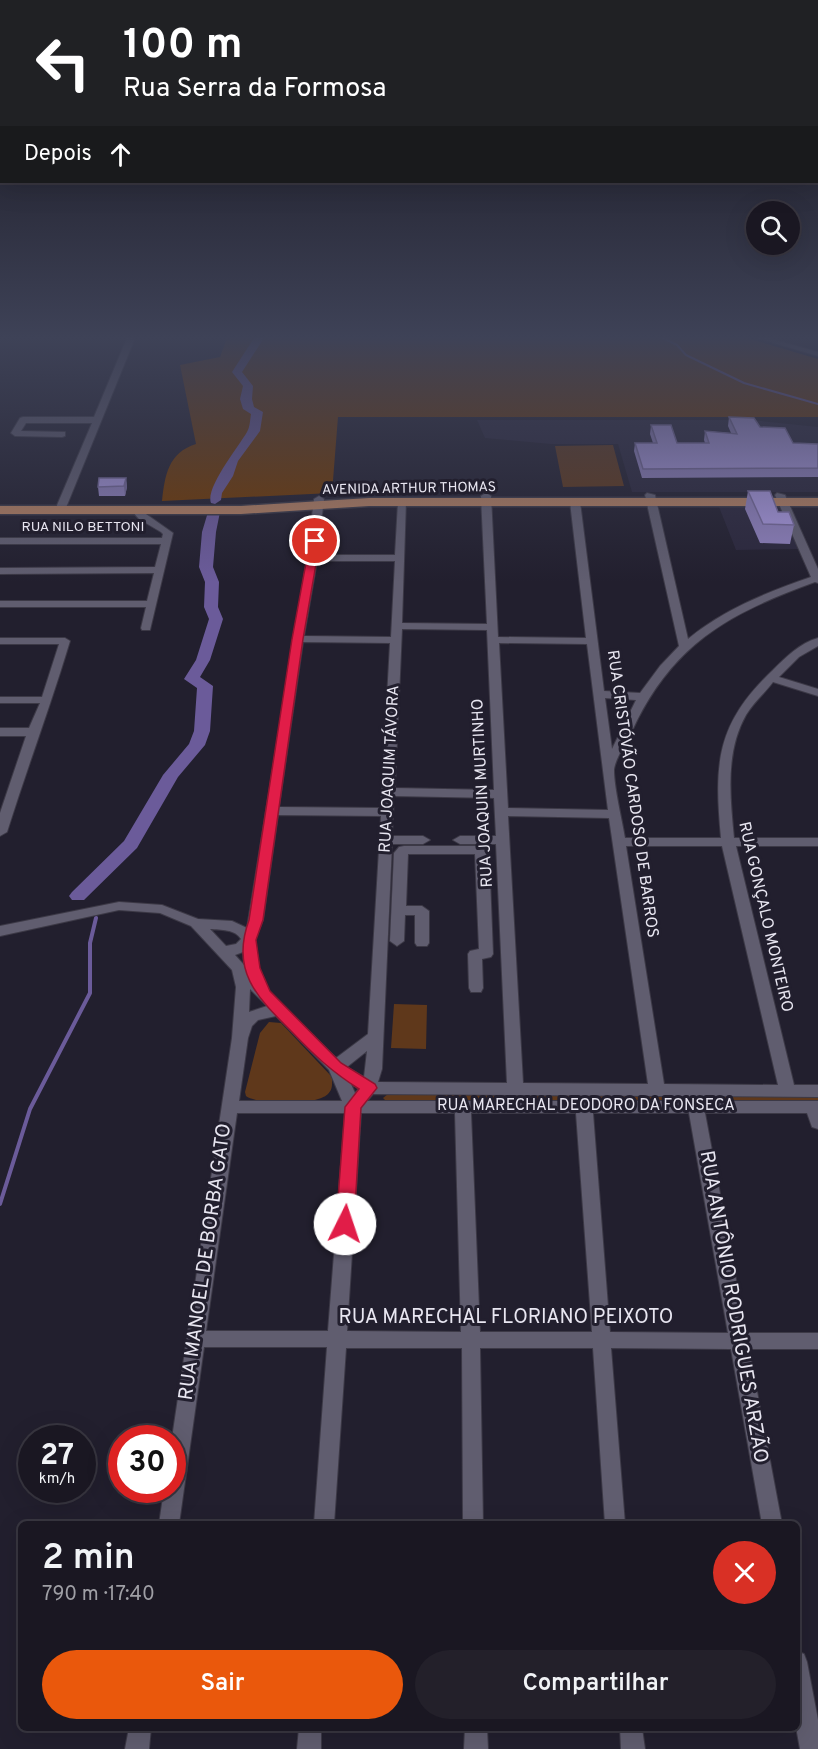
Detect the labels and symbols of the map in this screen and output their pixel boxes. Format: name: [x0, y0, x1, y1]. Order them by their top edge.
street label: AVENIDA ARTHUR THOMAS: [322, 479, 496, 499]
pin: [289, 515, 340, 566]
street label: RUA NILO BETTONI: [22, 519, 144, 536]
street label: RUA CRISTÓVÃO CARDOSO DE BARROS: [602, 648, 665, 939]
street label: RUA JOAQUIM TÁVORA: [374, 685, 404, 853]
street label: RUA JOAQUIN MURTINHO: [468, 698, 498, 888]
street label: RUA GONÇALO MONTEIRO: [733, 820, 797, 1014]
street label: RUA MARECHAL DEODORO DA FONSECA: [437, 1096, 735, 1116]
street label: RUA MANOEL DE BORBA GATO: [174, 1122, 238, 1402]
street label: RUA ANTÔNIO RODRIGUES ARZÃO: [693, 1148, 775, 1465]
position arrow: [313, 1192, 377, 1256]
street label: RUA MARECHAL FLORIANO PEIXOTO: [339, 1305, 673, 1331]
speed limit sign: 30: [108, 1425, 186, 1503]

